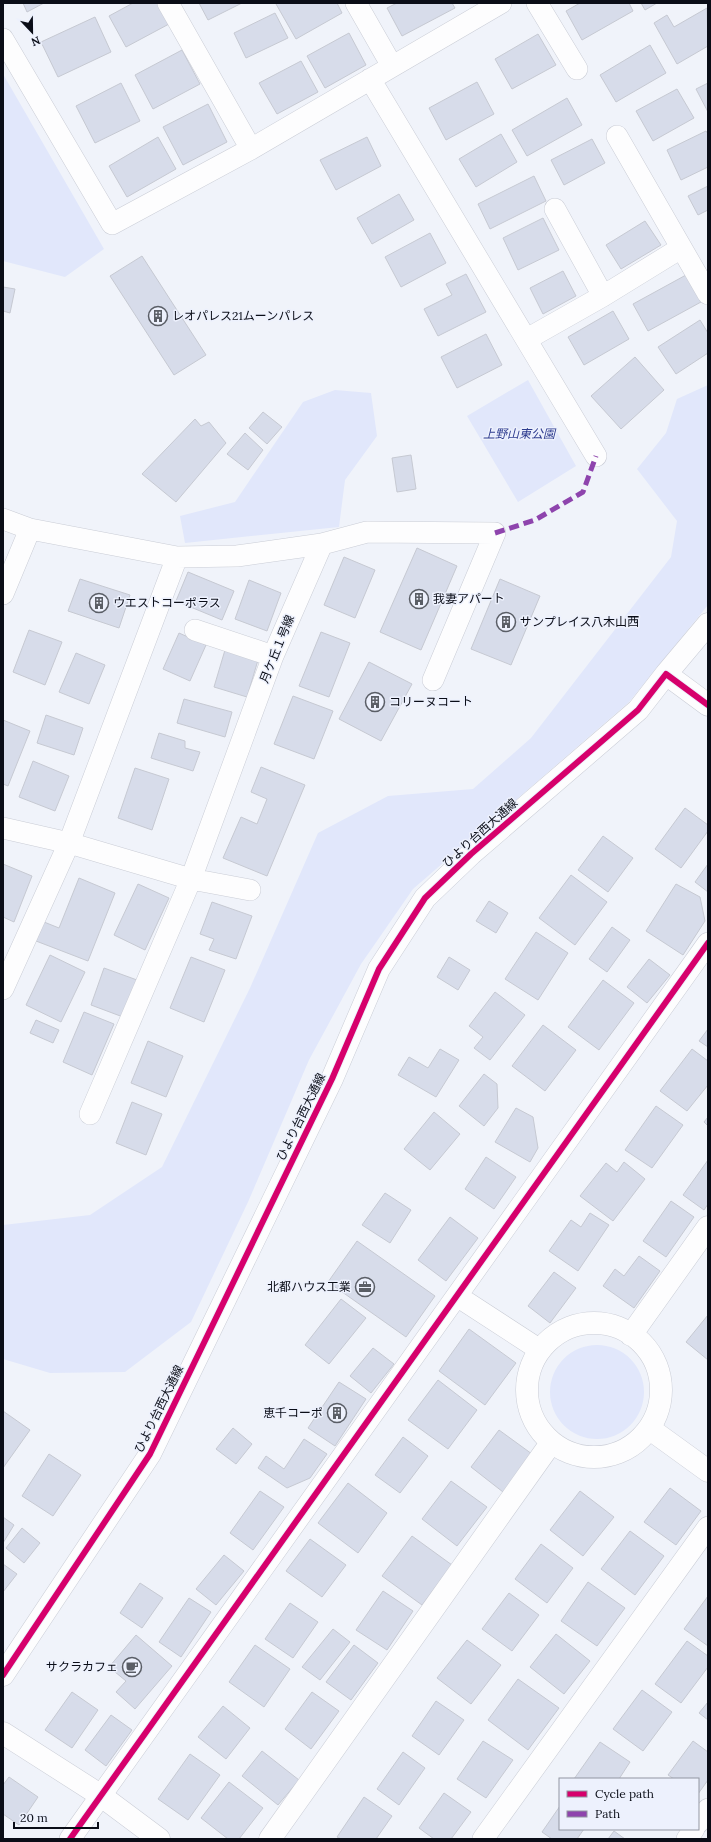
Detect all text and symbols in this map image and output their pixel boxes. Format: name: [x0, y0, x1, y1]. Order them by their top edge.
north arrow: [12, 12, 52, 52]
text: N: [29, 33, 42, 50]
building icon: レオパレス21ムーンパレス: [147, 305, 169, 327]
place label: レオパレス21ムーンパレス: [172, 308, 314, 323]
park label: 上野山東公園: [483, 426, 557, 441]
building icon: 我妻アパート: [408, 588, 430, 610]
place label: 我妻アパート: [433, 591, 505, 606]
building icon: ウエストコーポラス: [88, 592, 110, 614]
place label: ウエストコーポラス: [113, 595, 221, 610]
building icon: サンプレイス八木山西: [495, 611, 517, 633]
street label: 月ケ丘１号線: [256, 613, 297, 685]
place label: サンプレイス八木山西: [520, 614, 639, 629]
building icon: コリーヌコート: [364, 691, 386, 713]
place label: コリーヌコート: [389, 694, 473, 709]
street label: ひより台西大通線: [439, 795, 520, 870]
street label: ひより台西大通線: [273, 1070, 328, 1163]
office icon: 北都ハウス工業: [354, 1276, 376, 1298]
place label: 北都ハウス工業: [267, 1279, 351, 1294]
street label: ひより台西大通線: [131, 1362, 186, 1455]
building icon: 恵千コーポ: [326, 1402, 348, 1424]
place label: 恵千コーポ: [263, 1405, 323, 1420]
cafe icon: サクラカフェ: [121, 1656, 143, 1678]
place label: サクラカフェ: [46, 1659, 118, 1674]
legend: [559, 1778, 699, 1830]
text: Cycle path: [595, 1786, 654, 1801]
scale bar: [14, 1804, 98, 1830]
text: Path: [595, 1806, 620, 1821]
text: 20 m: [20, 1810, 48, 1825]

